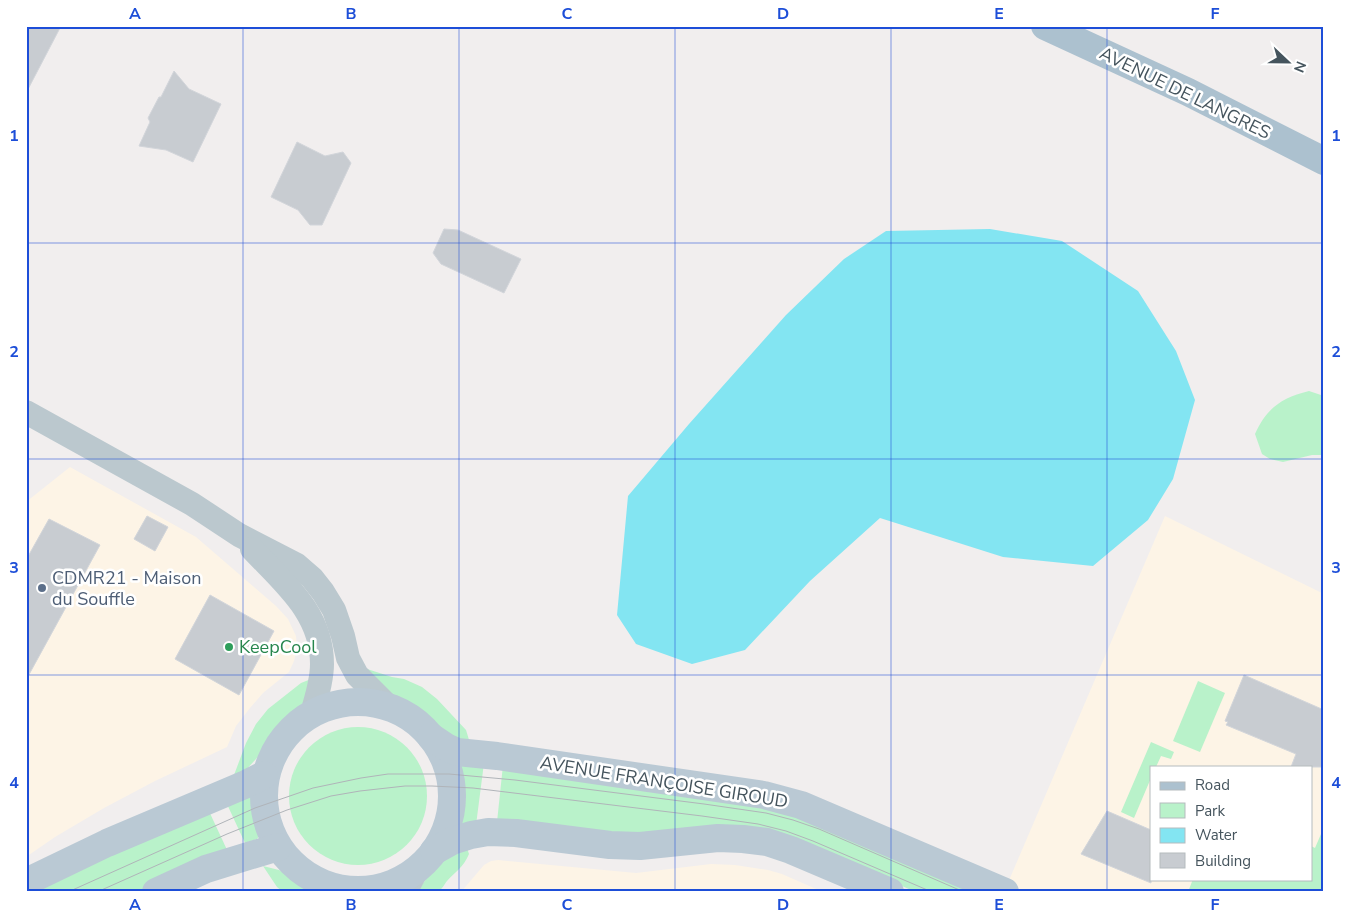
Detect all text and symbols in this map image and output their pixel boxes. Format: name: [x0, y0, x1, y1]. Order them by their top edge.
text: A: [129, 3, 141, 25]
text: B: [345, 3, 357, 25]
text: C: [562, 3, 573, 25]
text: D: [777, 3, 789, 25]
text: E: [994, 3, 1004, 25]
text: F: [1211, 3, 1220, 25]
north arrow: [1262, 38, 1312, 88]
street label: AVENUE DE LANGRES: [1096, 41, 1274, 145]
text: N: [1289, 58, 1310, 75]
text: 1: [9, 125, 19, 147]
text: 1: [1331, 125, 1341, 147]
text: 2: [9, 341, 19, 363]
text: 2: [1331, 341, 1341, 363]
text: 3: [9, 557, 19, 579]
text: 3: [1331, 557, 1341, 579]
place label: CDMR21 - Maison du Souffle: [52, 566, 201, 611]
marker: CDMR21 - Maison du Souffle: [36, 582, 48, 594]
place label: KeepCool: [239, 635, 317, 659]
marker: KeepCool: [223, 641, 235, 653]
street label: AVENUE FRANÇOISE GIROUD: [538, 751, 790, 813]
legend: [1150, 766, 1312, 880]
text: 4: [9, 772, 19, 794]
text: 4: [1331, 772, 1341, 794]
text: Road: [1195, 775, 1230, 795]
text: Park: [1195, 801, 1225, 821]
text: Water: [1195, 825, 1238, 845]
text: Building: [1195, 851, 1251, 871]
text: A: [129, 894, 141, 916]
text: B: [345, 894, 357, 916]
text: C: [562, 894, 573, 916]
text: D: [777, 894, 789, 916]
text: E: [994, 894, 1004, 916]
text: F: [1211, 894, 1220, 916]

